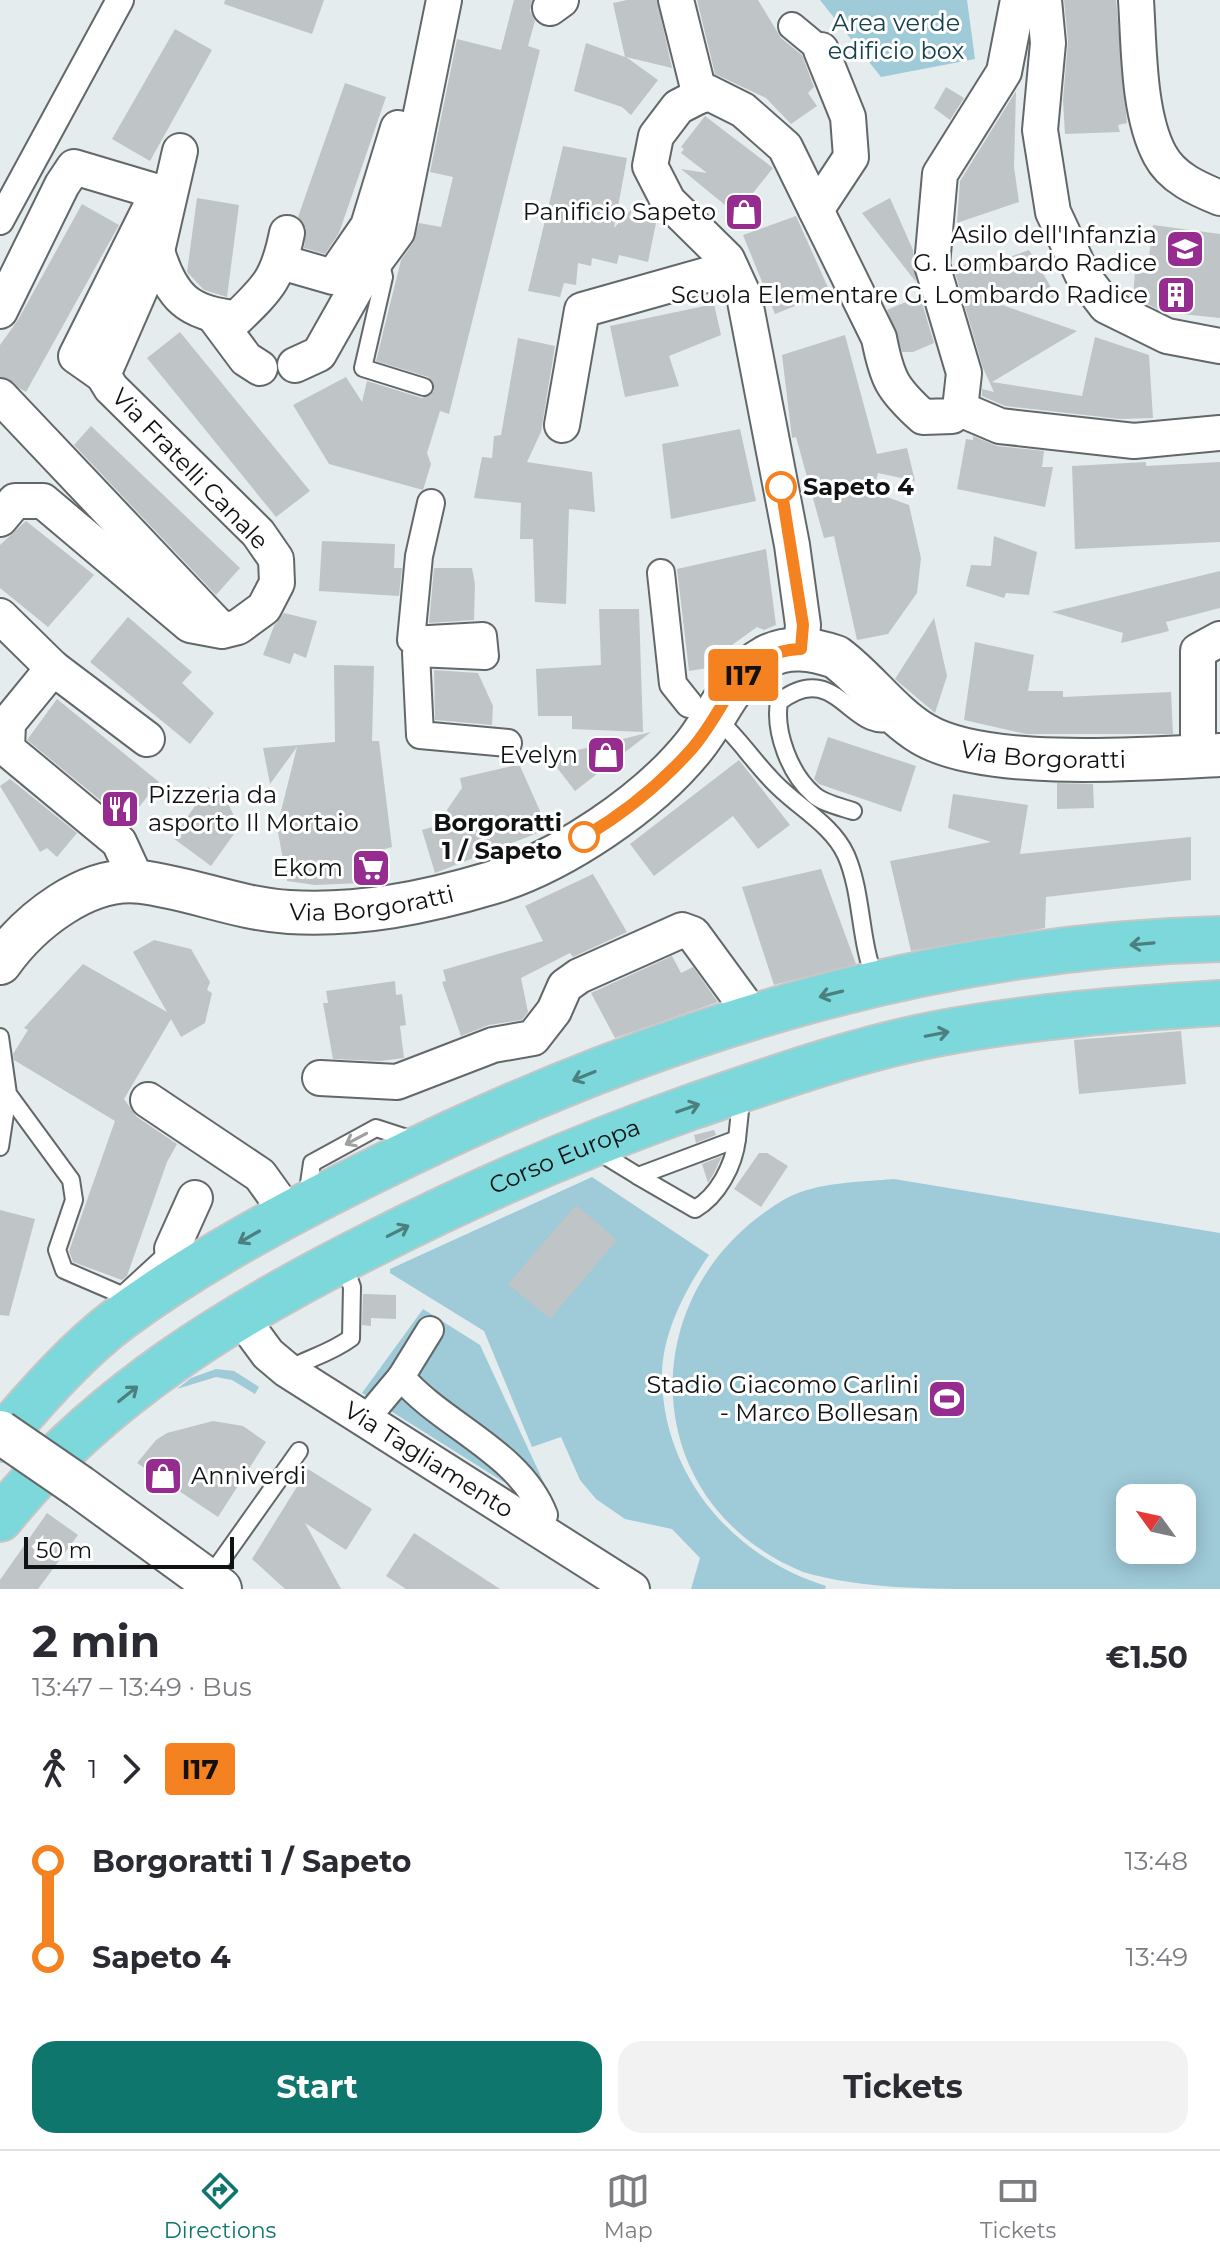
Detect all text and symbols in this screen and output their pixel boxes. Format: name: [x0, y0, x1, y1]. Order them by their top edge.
park label: Area verde edificio box: [828, 8, 964, 65]
shop icon: Panificio Sapeto: [723, 191, 765, 233]
place label: Panificio Sapeto: [523, 197, 716, 226]
place label: Asilo dell'Infanzia G. Lombardo Radice: [913, 220, 1157, 277]
school or university icon: Asilo dell'Infanzia G. Lombardo Radice: [1164, 228, 1206, 270]
building icon: Scuola Elementare G. Lombardo Radice: [1155, 274, 1197, 316]
place label: Scuola Elementare G. Lombardo Radice: [671, 280, 1148, 309]
street label: Via Fratelli Canale: [106, 382, 275, 555]
marker: Sapeto 4: [766, 472, 796, 502]
place label: Sapeto 4: [803, 472, 914, 501]
line badge: I17: [697, 649, 789, 701]
text: I17: [724, 658, 762, 692]
shop icon: Evelyn: [585, 734, 627, 776]
street label: Via Borgoratti: [958, 734, 1126, 774]
place label: Evelyn: [499, 740, 578, 769]
place label: Pizzeria da asporto Il Mortaio: [148, 780, 359, 837]
restaurant icon: Pizzeria da asporto Il Mortaio: [99, 788, 141, 830]
place label: Borgoratti 1 / Sapeto: [433, 808, 562, 865]
marker: Borgoratti 1 / Sapeto: [569, 822, 599, 852]
supermarket icon: Ekom: [350, 847, 392, 889]
place label: Ekom: [273, 853, 343, 882]
street label: Via Borgoratti: [289, 879, 457, 927]
one-way arrow: [1129, 936, 1156, 951]
one-way arrow: [818, 987, 844, 1002]
one-way arrow: [924, 1026, 950, 1041]
one-way arrow: [573, 1070, 597, 1084]
one-way arrow: [676, 1100, 701, 1115]
street label: Corso Europa: [484, 1112, 644, 1200]
one-way arrow: [345, 1132, 369, 1147]
one-way arrow: [385, 1223, 409, 1239]
one-way arrow: [238, 1229, 261, 1245]
place label: Stadio Giacomo Carlini - Marco Bollesan: [646, 1370, 919, 1427]
sports icon: Stadio Giacomo Carlini - Marco Bollesan: [926, 1378, 968, 1420]
one-way arrow: [117, 1385, 137, 1403]
street label: Via Tagliamento: [339, 1395, 519, 1524]
shop icon: Anniverdi: [142, 1455, 184, 1497]
place label: Anniverdi: [191, 1461, 306, 1490]
north arrow: [1116, 1484, 1196, 1564]
map controls: [1116, 1484, 1196, 1564]
scale bar: [24, 1533, 234, 1569]
text: 50 m: [36, 1537, 92, 1564]
text: 2 min: [32, 1614, 160, 1668]
text: €1.50: [1106, 1639, 1188, 1676]
text: 13:47 – 13:49 · Bus: [32, 1671, 252, 1703]
icon: walk: [32, 1747, 76, 1791]
icon: forward: [109, 1747, 153, 1791]
text: I17: [181, 1752, 219, 1786]
text: 1: [88, 1753, 97, 1785]
text: Borgoratti 1 / Sapeto: [92, 1843, 411, 1880]
text: 13:48: [1124, 1845, 1188, 1877]
text: Sapeto 4: [92, 1939, 231, 1976]
text: 13:49: [1126, 1941, 1188, 1973]
button: Start: [32, 2041, 602, 2133]
button: Tickets: [618, 2041, 1188, 2133]
tab: Directions: [164, 2169, 276, 2244]
tab: Map: [604, 2169, 653, 2244]
tab: Tickets: [980, 2169, 1056, 2244]

